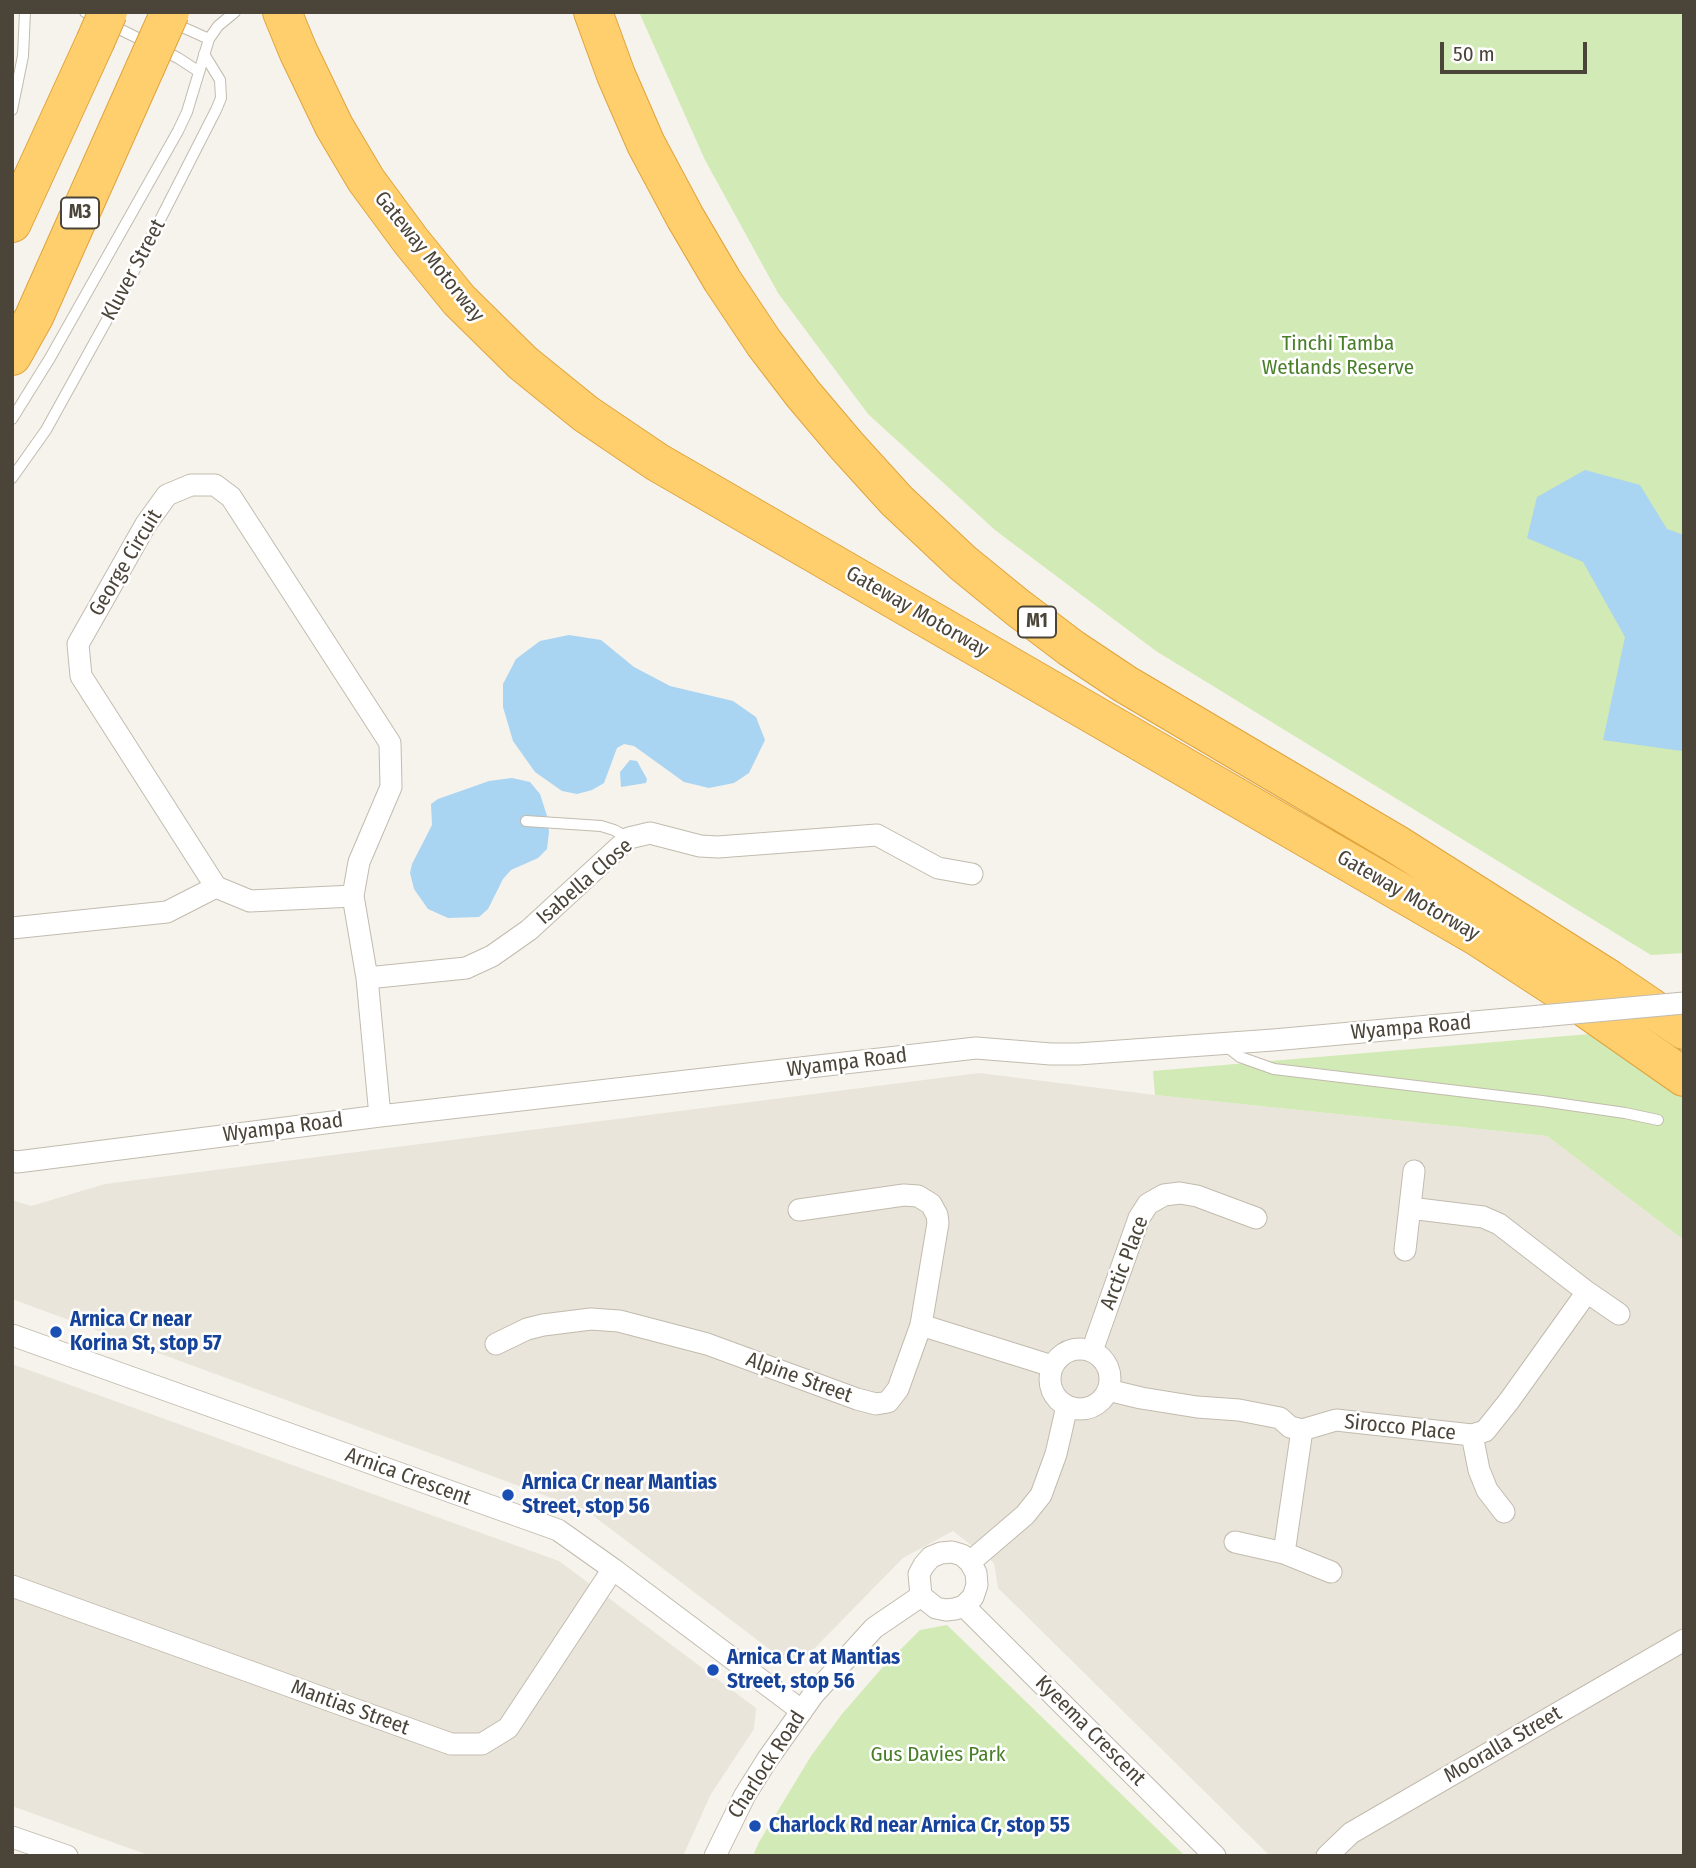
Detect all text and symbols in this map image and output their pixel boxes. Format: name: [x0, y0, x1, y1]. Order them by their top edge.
scale bar: [1444, 28, 1591, 72]
text: 50 m: [1453, 41, 1495, 67]
street label: Gateway Motorway: [369, 187, 489, 327]
road number: M3: [61, 197, 99, 228]
street label: Kluver Street: [97, 215, 171, 325]
park label: Tinchi Tamba Wetlands Reserve: [1262, 331, 1414, 381]
street label: George Circuit: [84, 505, 168, 621]
street label: Gateway Motorway: [841, 561, 993, 663]
road number: M1: [1018, 607, 1056, 638]
street label: Isabella Close: [532, 834, 638, 930]
street label: Gateway Motorway: [1332, 845, 1484, 947]
street label: Wyampa Road: [1350, 1010, 1472, 1046]
street label: Wyampa Road: [785, 1043, 909, 1083]
street label: Wyampa Road: [221, 1108, 345, 1148]
street label: Arctic Place: [1096, 1213, 1154, 1313]
place label: Arnica Cr near Korina St, stop 57: [70, 1307, 222, 1357]
marker: Arnica Cr near Korina St, stop 57: [48, 1324, 64, 1340]
street label: Alpine Street: [743, 1347, 855, 1409]
street label: Sirocco Place: [1343, 1410, 1457, 1446]
street label: Arnica Crescent: [342, 1443, 474, 1511]
place label: Arnica Cr near Mantias Street, stop 56: [522, 1470, 717, 1520]
marker: Arnica Cr near Mantias Street, stop 56: [500, 1487, 516, 1503]
place label: Arnica Cr at Mantias Street, stop 56: [727, 1645, 900, 1695]
marker: Arnica Cr at Mantias Street, stop 56: [705, 1662, 721, 1678]
street label: Kyeema Crescent: [1030, 1671, 1150, 1791]
street label: Mantias Street: [287, 1675, 413, 1741]
street label: Mooralla Street: [1440, 1701, 1566, 1789]
street label: Charlock Road: [723, 1707, 811, 1823]
park label: Gus Davies Park: [870, 1742, 1006, 1768]
place label: Charlock Rd near Arnica Cr, stop 55: [769, 1813, 1070, 1839]
marker: Charlock Rd near Arnica Cr, stop 55: [747, 1818, 763, 1834]

